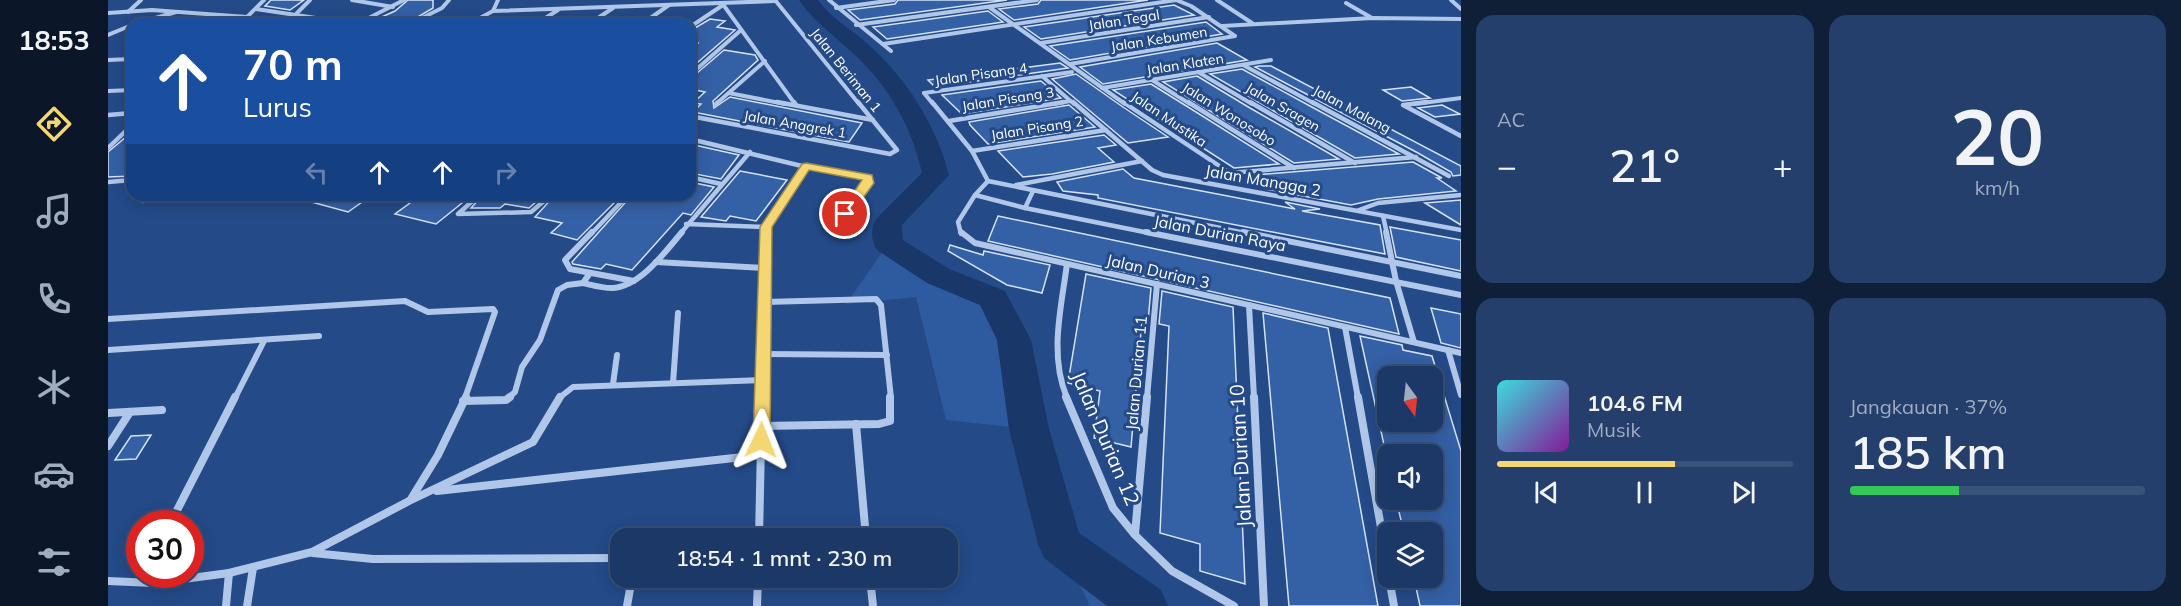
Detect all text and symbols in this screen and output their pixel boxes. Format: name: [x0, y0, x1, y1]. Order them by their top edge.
street label: Jalan Tegal: [1087, 5, 1161, 35]
street label: Jalan Kebumen: [1109, 22, 1209, 56]
text: 18:53: [18, 23, 90, 57]
street label: Jalan Beriman 1: [807, 24, 885, 116]
text: 70 m: [243, 38, 343, 91]
icon: ahead: [144, 42, 222, 120]
street label: Jalan Klaten: [1145, 49, 1225, 79]
street label: Jalan Pisang 4: [934, 59, 1029, 89]
street label: Jalan Wonosobo: [1179, 78, 1279, 150]
street label: Jalan Sragen: [1243, 78, 1323, 136]
street label: Jalan Malang: [1310, 81, 1394, 137]
street label: Jalan Pisang 3: [961, 83, 1055, 115]
street label: Jalan Mustika: [1128, 87, 1210, 151]
text: 20: [1950, 87, 2044, 185]
text: Lurus: [243, 90, 312, 124]
icon: directions: [33, 103, 75, 145]
street label: Jalan Anggrek 1: [742, 106, 848, 142]
text: AC: [1497, 107, 1525, 132]
street label: Jalan Pisang 2: [990, 112, 1084, 144]
text: 21°: [1609, 137, 1680, 193]
text: −: [1497, 145, 1517, 186]
text: +: [1773, 145, 1792, 186]
icon: left: [300, 156, 333, 189]
icon: ahead: [363, 156, 396, 189]
icon: ahead: [426, 156, 459, 189]
icon: right: [489, 156, 522, 189]
street label: Jalan Mangga 2: [1204, 160, 1322, 200]
text: km/h: [1975, 175, 2020, 200]
pin: [819, 188, 870, 239]
icon: music: [33, 190, 75, 232]
icon: arrive: [828, 197, 861, 230]
street label: Jalan Durian Raya: [1152, 210, 1288, 256]
street label: Jalan Durian 3: [1104, 249, 1212, 293]
icon: phone: [33, 278, 75, 320]
street label: Jalan Durian 11: [1121, 315, 1151, 431]
icon: climate: [33, 366, 75, 408]
north arrow: [1377, 366, 1443, 432]
map controls: [1377, 366, 1443, 588]
street label: Jalan Durian 12: [1066, 367, 1146, 509]
street label: Jalan Durian 10: [1224, 384, 1256, 528]
text: 104.6 FM: [1587, 389, 1683, 417]
text: Jangkauan · 37%: [1850, 394, 2007, 419]
position arrow: [729, 408, 793, 472]
text: Musik: [1587, 417, 1641, 442]
text: 185 km: [1850, 424, 2006, 480]
button: sound: [1377, 444, 1443, 510]
icon: car: [33, 453, 75, 495]
icon: previous: [1530, 476, 1563, 509]
icon: pause: [1628, 476, 1661, 509]
icon: next: [1727, 476, 1760, 509]
speed limit sign: 30: [126, 510, 204, 588]
button: layers: [1377, 522, 1443, 588]
icon: filters: [33, 541, 75, 583]
text: 18:54 · 1 mnt · 230 m: [676, 544, 892, 572]

